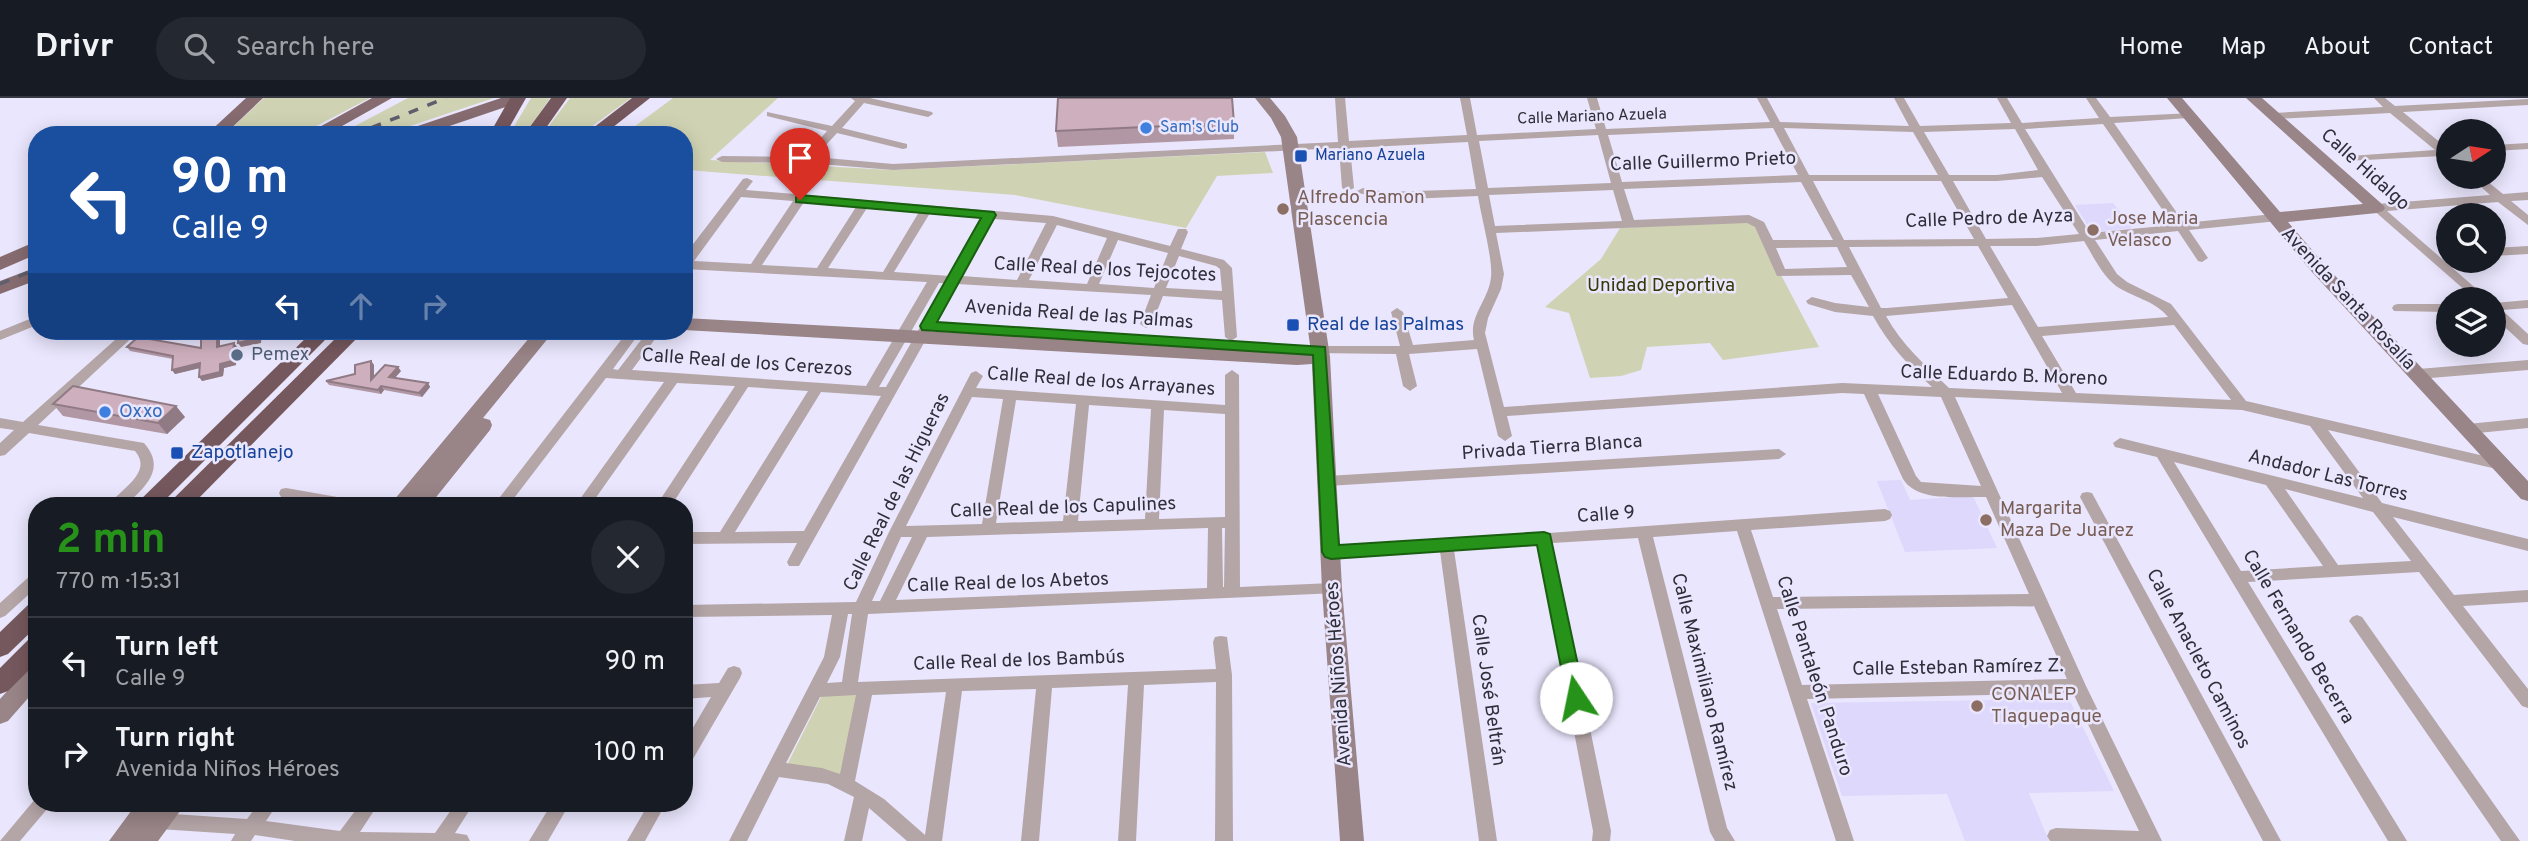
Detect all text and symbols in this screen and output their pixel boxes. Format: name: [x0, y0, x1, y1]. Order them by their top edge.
search box: [156, 17, 646, 80]
text: Drivr: [35, 27, 114, 69]
icon: search: [180, 29, 218, 67]
text: Search here: [236, 32, 375, 65]
text: Home: [2119, 33, 2183, 63]
text: Map: [2221, 33, 2266, 63]
text: About: [2304, 33, 2370, 63]
text: Contact: [2408, 33, 2493, 63]
street label: Calle Mariano Azuela: [1517, 104, 1667, 130]
place label: Sam's Club: [1160, 118, 1239, 138]
north arrow: [2436, 119, 2506, 189]
map controls: [2436, 119, 2506, 357]
marker: Sam's Club: [1138, 120, 1154, 136]
street label: Calle Hidalgo: [2315, 124, 2415, 216]
pin: [770, 128, 830, 200]
icon: arrive: [781, 139, 819, 177]
place label: Mariano Azuela: [1315, 146, 1425, 166]
street label: Calle Guillermo Prieto: [1609, 147, 1797, 177]
marker: Mariano Azuela: [1293, 148, 1309, 164]
text: 90 m: [171, 149, 289, 211]
icon: left: [56, 154, 147, 245]
place label: Alfredo Ramon Plascencia: [1297, 186, 1425, 232]
marker: Alfredo Ramon Plascencia: [1275, 201, 1291, 217]
button: search: [2436, 203, 2506, 273]
street label: Calle Pedro de Ayza: [1905, 204, 2073, 234]
place label: Jose Maria Velasco: [2107, 207, 2198, 253]
text: Calle 9: [171, 210, 269, 250]
marker: Jose Maria Velasco: [2085, 222, 2101, 238]
street label: Avenida Santa Rosalía: [2275, 222, 2421, 376]
street label: Calle Real de los Tejocotes: [993, 252, 1217, 288]
park label: Unidad Deportiva: [1587, 274, 1735, 298]
icon: left: [269, 287, 307, 325]
icon: ahead: [342, 287, 380, 325]
icon: right: [415, 287, 453, 325]
button: layers: [2436, 287, 2506, 357]
street label: Avenida Real de las Palmas: [964, 295, 1194, 335]
place label: Real de las Palmas: [1307, 313, 1464, 337]
marker: Real de las Palmas: [1285, 317, 1301, 333]
place label: Pemex: [251, 343, 309, 367]
street label: Calle Real de los Cerezos: [641, 344, 853, 382]
marker: Pemex: [229, 347, 245, 363]
street label: Calle Eduardo B. Moreno: [1900, 360, 2108, 392]
street label: Calle Real de los Arrayanes: [986, 362, 1216, 402]
street label: Calle Real de las Higueras: [838, 389, 956, 595]
place label: Oxxo: [119, 400, 163, 424]
marker: Oxxo: [97, 404, 113, 420]
street label: Privada Tierra Blanca: [1461, 430, 1643, 466]
place label: Zapotlanejo: [191, 441, 294, 465]
street label: Andador Las Torres: [2245, 444, 2411, 508]
marker: Zapotlanejo: [169, 445, 185, 461]
street label: Calle Real de los Capulines: [949, 492, 1177, 524]
place label: Margarita Maza De Juarez: [2000, 497, 2134, 543]
street label: Calle 9: [1576, 501, 1636, 529]
marker: Margarita Maza De Juarez: [1978, 512, 1994, 528]
text: 2 min: [56, 515, 166, 568]
button: close: [591, 520, 665, 594]
street label: Calle Fernando Becerra: [2236, 545, 2360, 729]
street label: Calle Anacleto Caminos: [2140, 565, 2256, 753]
street label: Calle Real de los Abetos: [907, 567, 1109, 599]
text: 770 m · 15:31: [56, 568, 181, 597]
street label: Calle Maximiliano Ramírez: [1665, 571, 1743, 793]
street label: Calle Pantaleón Panduro: [1770, 573, 1858, 779]
street label: Avenida Niños Héroes: [1321, 581, 1357, 767]
street label: Calle José Beltrán: [1465, 612, 1511, 768]
text: Turn left: [115, 632, 219, 665]
icon: left: [56, 644, 94, 682]
street label: Calle Real de los Bambús: [913, 645, 1125, 677]
text: 90 m: [605, 646, 665, 679]
street label: Calle Esteban Ramírez Z.: [1852, 654, 2064, 682]
position arrow: [1539, 661, 1613, 735]
text: Calle 9: [115, 665, 186, 694]
place label: CONALEP Tlaquepaque: [1991, 683, 2102, 729]
marker: CONALEP Tlaquepaque: [1969, 698, 1985, 714]
text: Turn right: [115, 723, 235, 756]
icon: right: [56, 735, 94, 773]
text: 100 m: [594, 737, 665, 770]
text: Avenida Niños Héroes: [115, 756, 340, 785]

